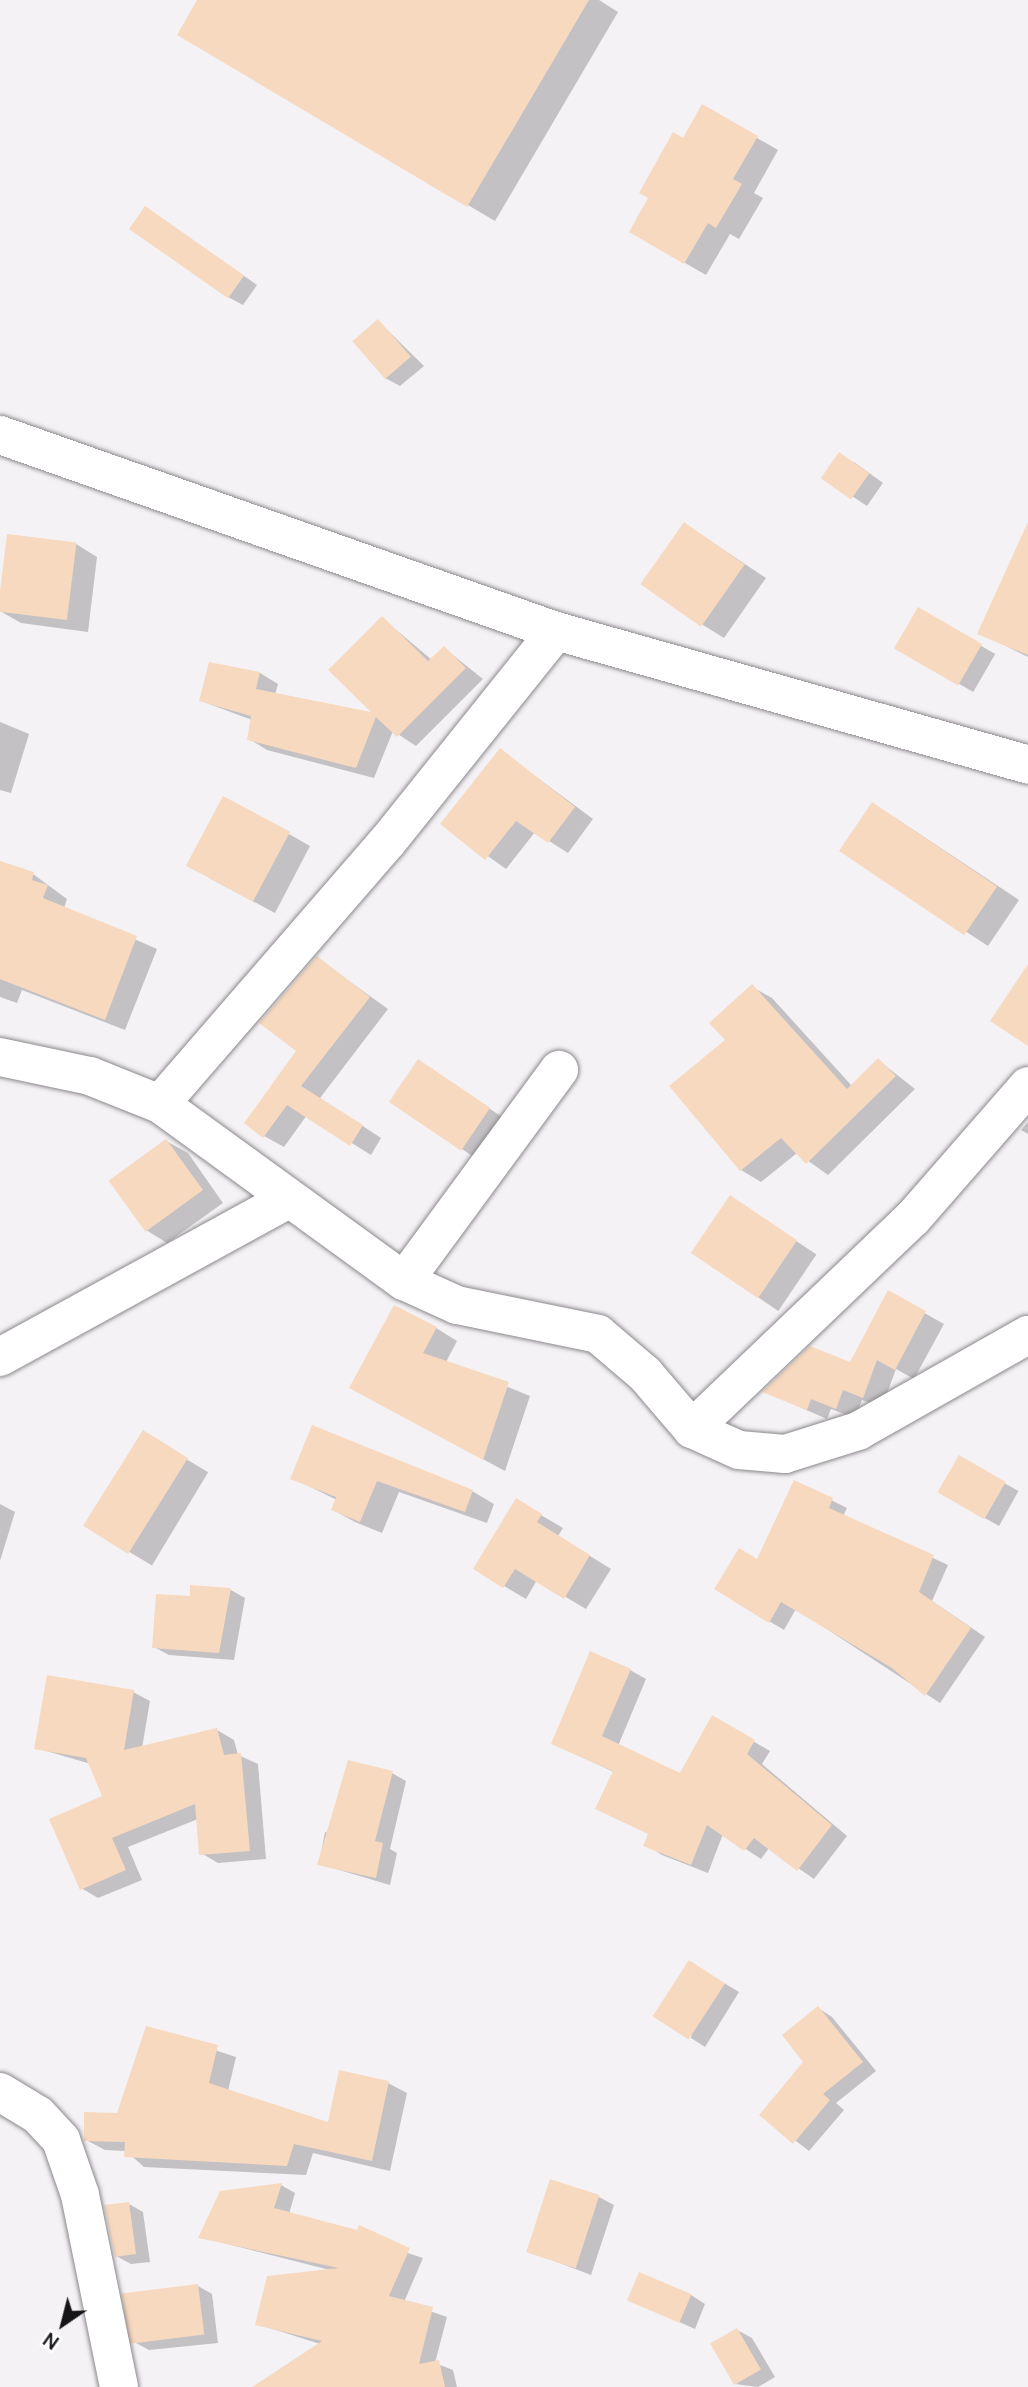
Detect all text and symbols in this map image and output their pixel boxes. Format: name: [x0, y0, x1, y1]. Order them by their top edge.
north arrow: [28, 2289, 98, 2359]
text: N: [38, 2327, 64, 2356]

